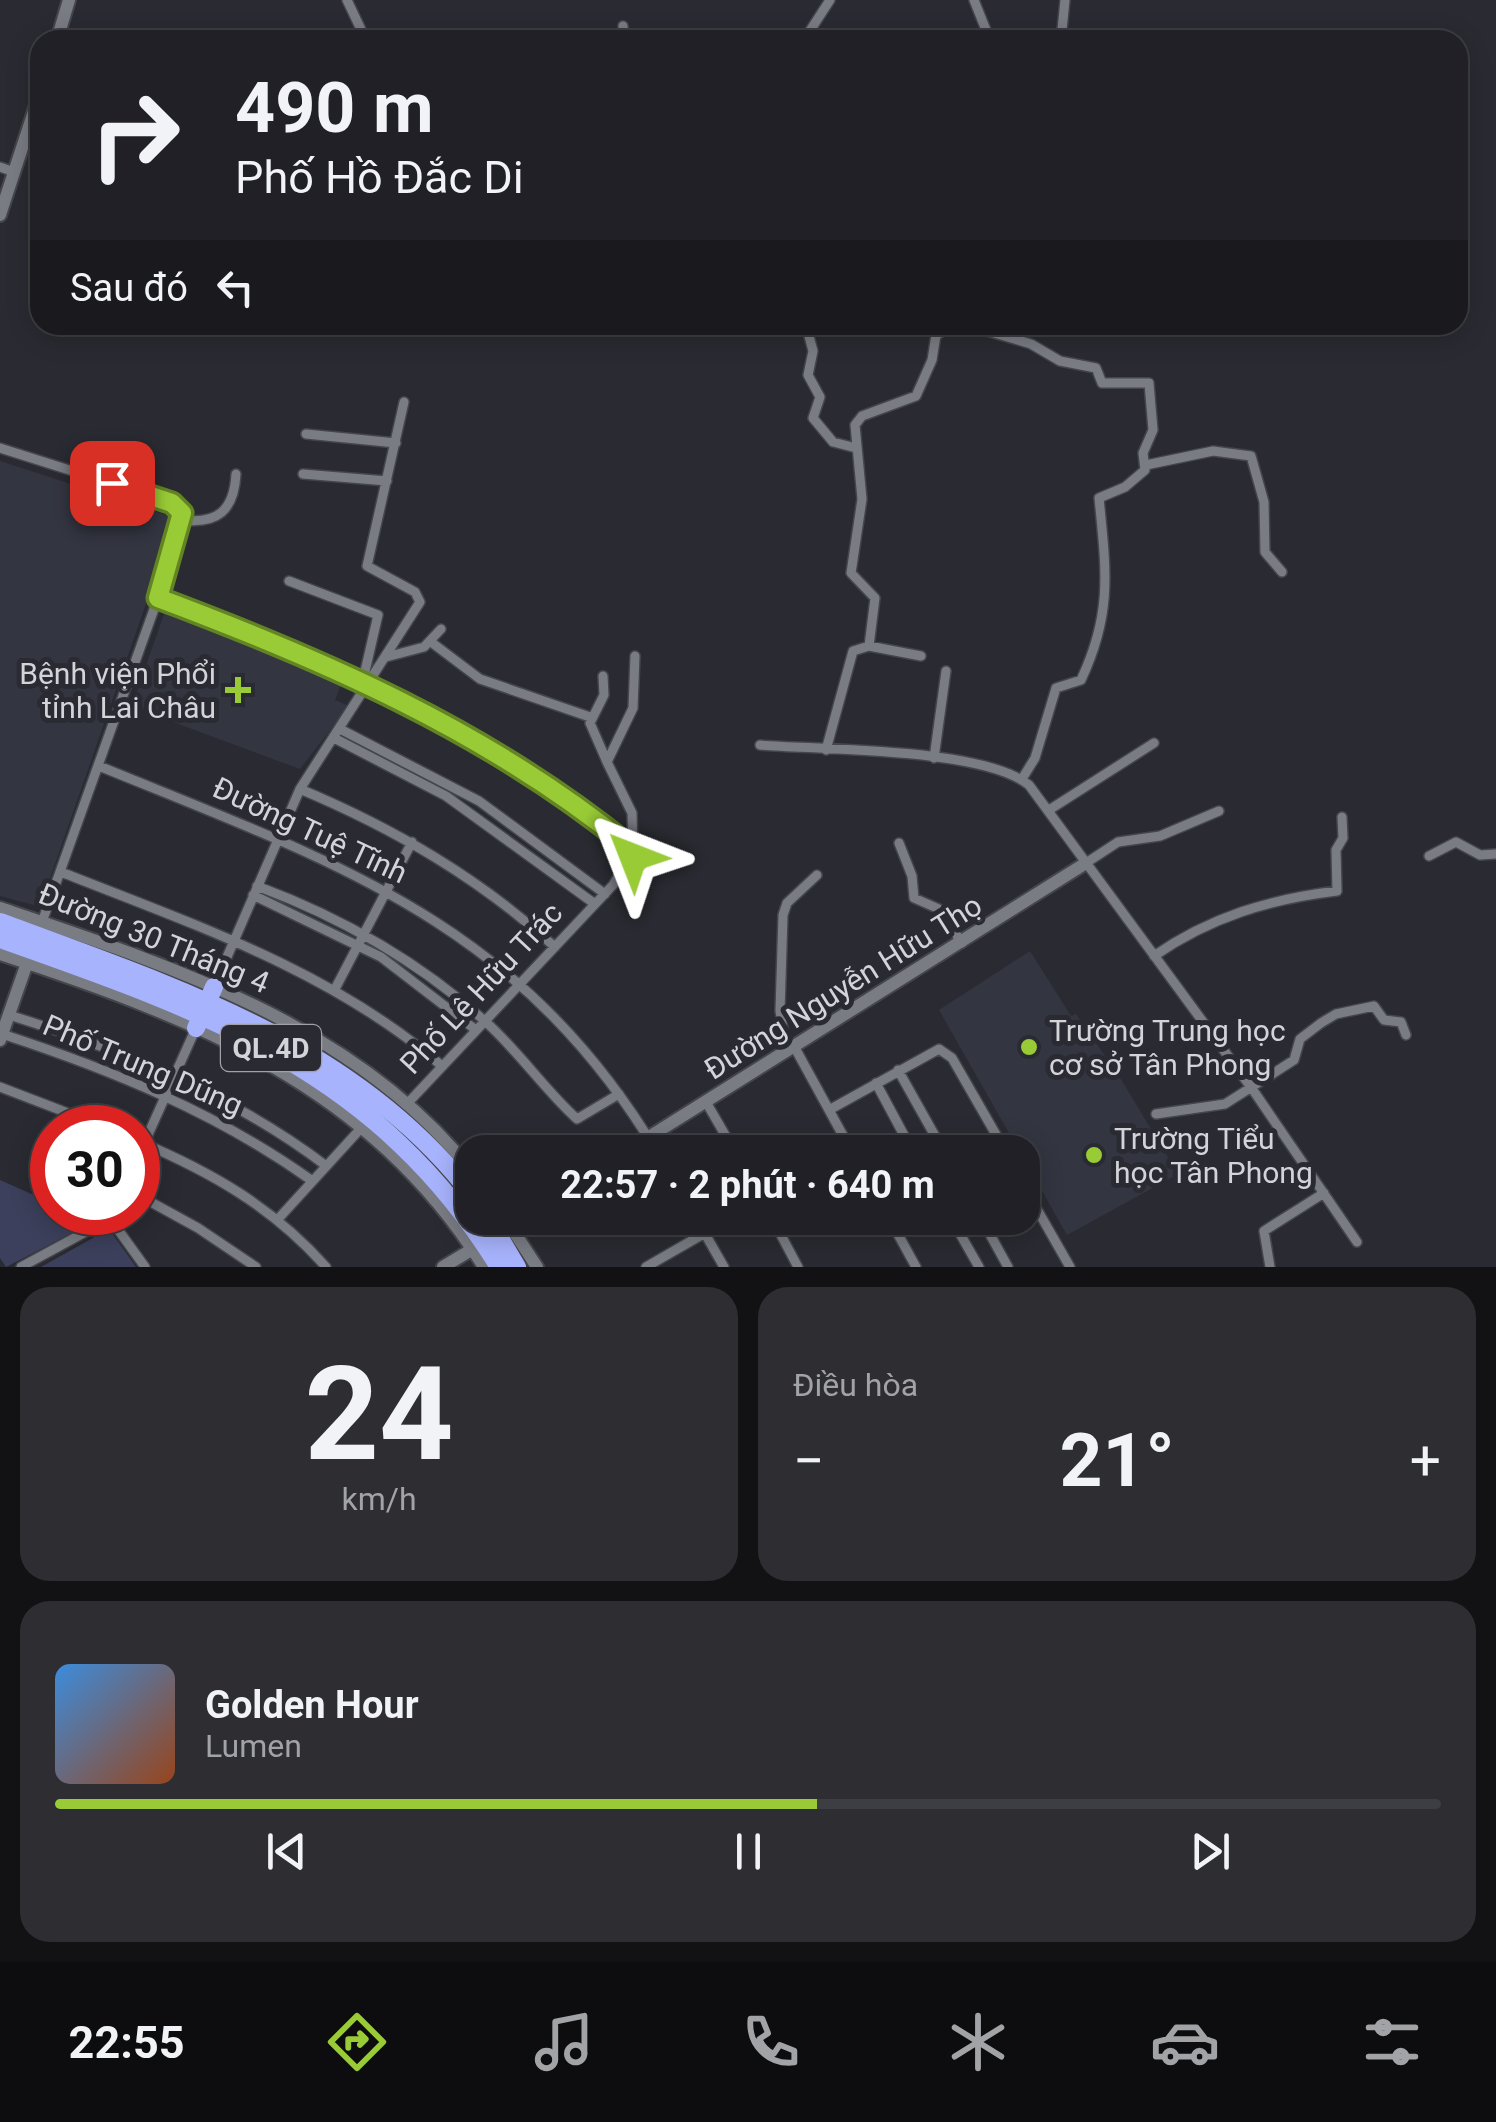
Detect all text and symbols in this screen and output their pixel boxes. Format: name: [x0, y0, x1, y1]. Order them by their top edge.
text: 490 m: [235, 67, 434, 149]
icon: right: [70, 70, 200, 200]
text: Phố Hồ Đắc Di: [235, 151, 524, 204]
icon: left: [208, 260, 263, 315]
text: Sau đó: [70, 266, 188, 310]
pin: [70, 441, 155, 526]
icon: arrive: [85, 456, 140, 511]
place label: Bệnh viện Phổi tỉnh Lai Châu: [19, 656, 216, 725]
marker: Bệnh viện Phổi tỉnh Lai Châu: [225, 677, 251, 703]
street label: Đường Tuệ Tĩnh: [207, 770, 413, 890]
position arrow: [581, 805, 685, 909]
street label: Đường 30 Tháng 4: [34, 876, 275, 1000]
street label: Đường Nguyễn Hữu Thọ: [698, 887, 988, 1087]
street label: Phố Lê Hữu Trác: [393, 895, 569, 1081]
street label: Phố Trung Dũng: [38, 1007, 248, 1123]
place label: Trường Trung học cơ sở Tân Phong: [1049, 1013, 1286, 1082]
road number: QL.4D: [221, 1025, 321, 1071]
marker: Trường Trung học cơ sở Tân Phong: [1018, 1036, 1040, 1058]
speed limit sign: 30: [30, 1105, 160, 1235]
place label: Trường Tiểu học Tân Phong: [1114, 1121, 1313, 1190]
marker: Trường Tiểu học Tân Phong: [1083, 1144, 1105, 1166]
text: 22:57 · 2 phút · 640 m: [560, 1163, 935, 1207]
text: 24: [304, 1338, 454, 1491]
text: Điều hòa: [793, 1366, 918, 1404]
text: 21°: [1059, 1416, 1175, 1504]
text: −: [793, 1429, 824, 1493]
text: +: [1410, 1429, 1441, 1493]
text: km/h: [341, 1480, 417, 1518]
text: Golden Hour: [205, 1683, 419, 1727]
text: Lumen: [205, 1727, 302, 1765]
icon: previous: [259, 1824, 314, 1879]
icon: pause: [721, 1824, 776, 1879]
icon: next: [1183, 1824, 1238, 1879]
icon: directions: [322, 2007, 392, 2077]
icon: music: [529, 2007, 599, 2077]
icon: phone: [736, 2007, 806, 2077]
icon: climate: [943, 2007, 1013, 2077]
icon: car: [1150, 2007, 1220, 2077]
icon: filters: [1357, 2007, 1427, 2077]
text: 22:55: [69, 2016, 185, 2069]

